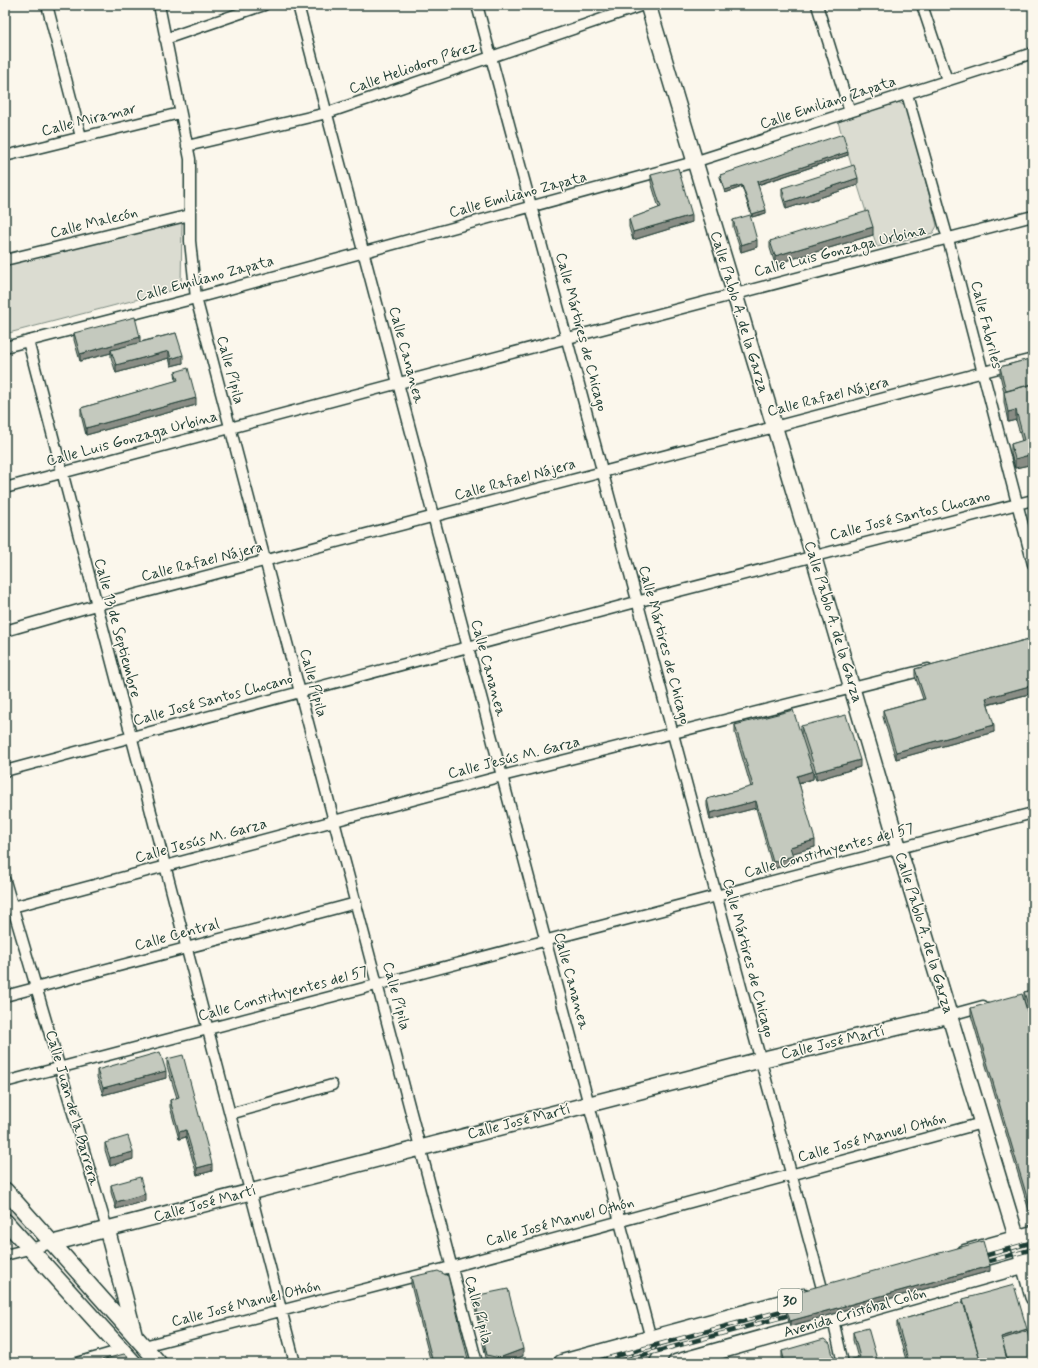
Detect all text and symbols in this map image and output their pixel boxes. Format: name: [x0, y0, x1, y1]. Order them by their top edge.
street label: Calle Heliodoro Pérez: [346, 37, 480, 99]
street label: Calle Emiliano Zapata: [758, 72, 898, 134]
street label: Calle Miramar: [39, 99, 139, 141]
street label: Calle Emiliano Zapata: [447, 167, 589, 223]
street label: Calle Malecón: [48, 202, 140, 244]
street label: Calle Luis Gonzaga Urbina: [752, 220, 929, 283]
street label: Calle Pablo A. de la Garza: [705, 229, 773, 396]
street label: Calle Mártires de Chicago: [550, 250, 612, 414]
street label: Calle Emiliano Zapata: [134, 251, 276, 307]
street label: Calle Fabriles: [965, 279, 1007, 372]
street label: Calle Cananea: [383, 304, 429, 407]
street label: Calle Pípila: [211, 334, 249, 406]
street label: Calle Rafael Nájera: [765, 372, 891, 422]
street label: Calle Luis Gonzaga Urbina: [44, 406, 220, 472]
street label: Calle Rafael Nájera: [452, 454, 578, 506]
street label: Calle José Santos Chocano: [828, 486, 992, 546]
street label: Calle Rafael Nájera: [139, 537, 265, 587]
street label: Calle Pablo A. de la Garza: [799, 539, 867, 706]
street label: Calle 13 de Septiembre: [89, 556, 145, 700]
street label: Calle Mártires de Chicago: [633, 563, 695, 727]
street label: Calle Cananea: [465, 617, 511, 720]
street label: Calle Pípila: [294, 647, 332, 719]
street label: Calle José Santos Chocano: [131, 669, 295, 731]
street label: Calle Jesús M. Garza: [446, 732, 582, 784]
street label: Calle Jesús M. Garza: [133, 814, 269, 868]
street label: Calle Constituyentes del 57: [742, 819, 916, 883]
street label: Calle Pablo A. de la Garza: [890, 850, 958, 1017]
street label: Calle Mártires de Chicago: [717, 876, 779, 1040]
street label: Calle Central: [132, 914, 222, 956]
street label: Calle Cananea: [548, 930, 594, 1033]
street label: Calle Pípila: [377, 960, 415, 1032]
street label: Calle Constituyentes del 57: [196, 962, 370, 1026]
street label: Calle José Martí: [779, 1021, 887, 1065]
street label: Calle Juan de la Barrera: [40, 1028, 104, 1189]
street label: Calle José Martí: [465, 1100, 573, 1144]
street label: Calle José Manuel Othón: [796, 1109, 948, 1167]
street label: Calle José Martí: [151, 1181, 259, 1227]
street label: Calle José Manuel Othón: [484, 1193, 636, 1251]
street label: Calle Pípila: [459, 1274, 497, 1346]
street label: Calle José Manuel Othón: [169, 1276, 323, 1332]
street label: Avenida Cristóbal Colón: [781, 1283, 929, 1343]
road number: 30: [778, 1289, 802, 1313]

